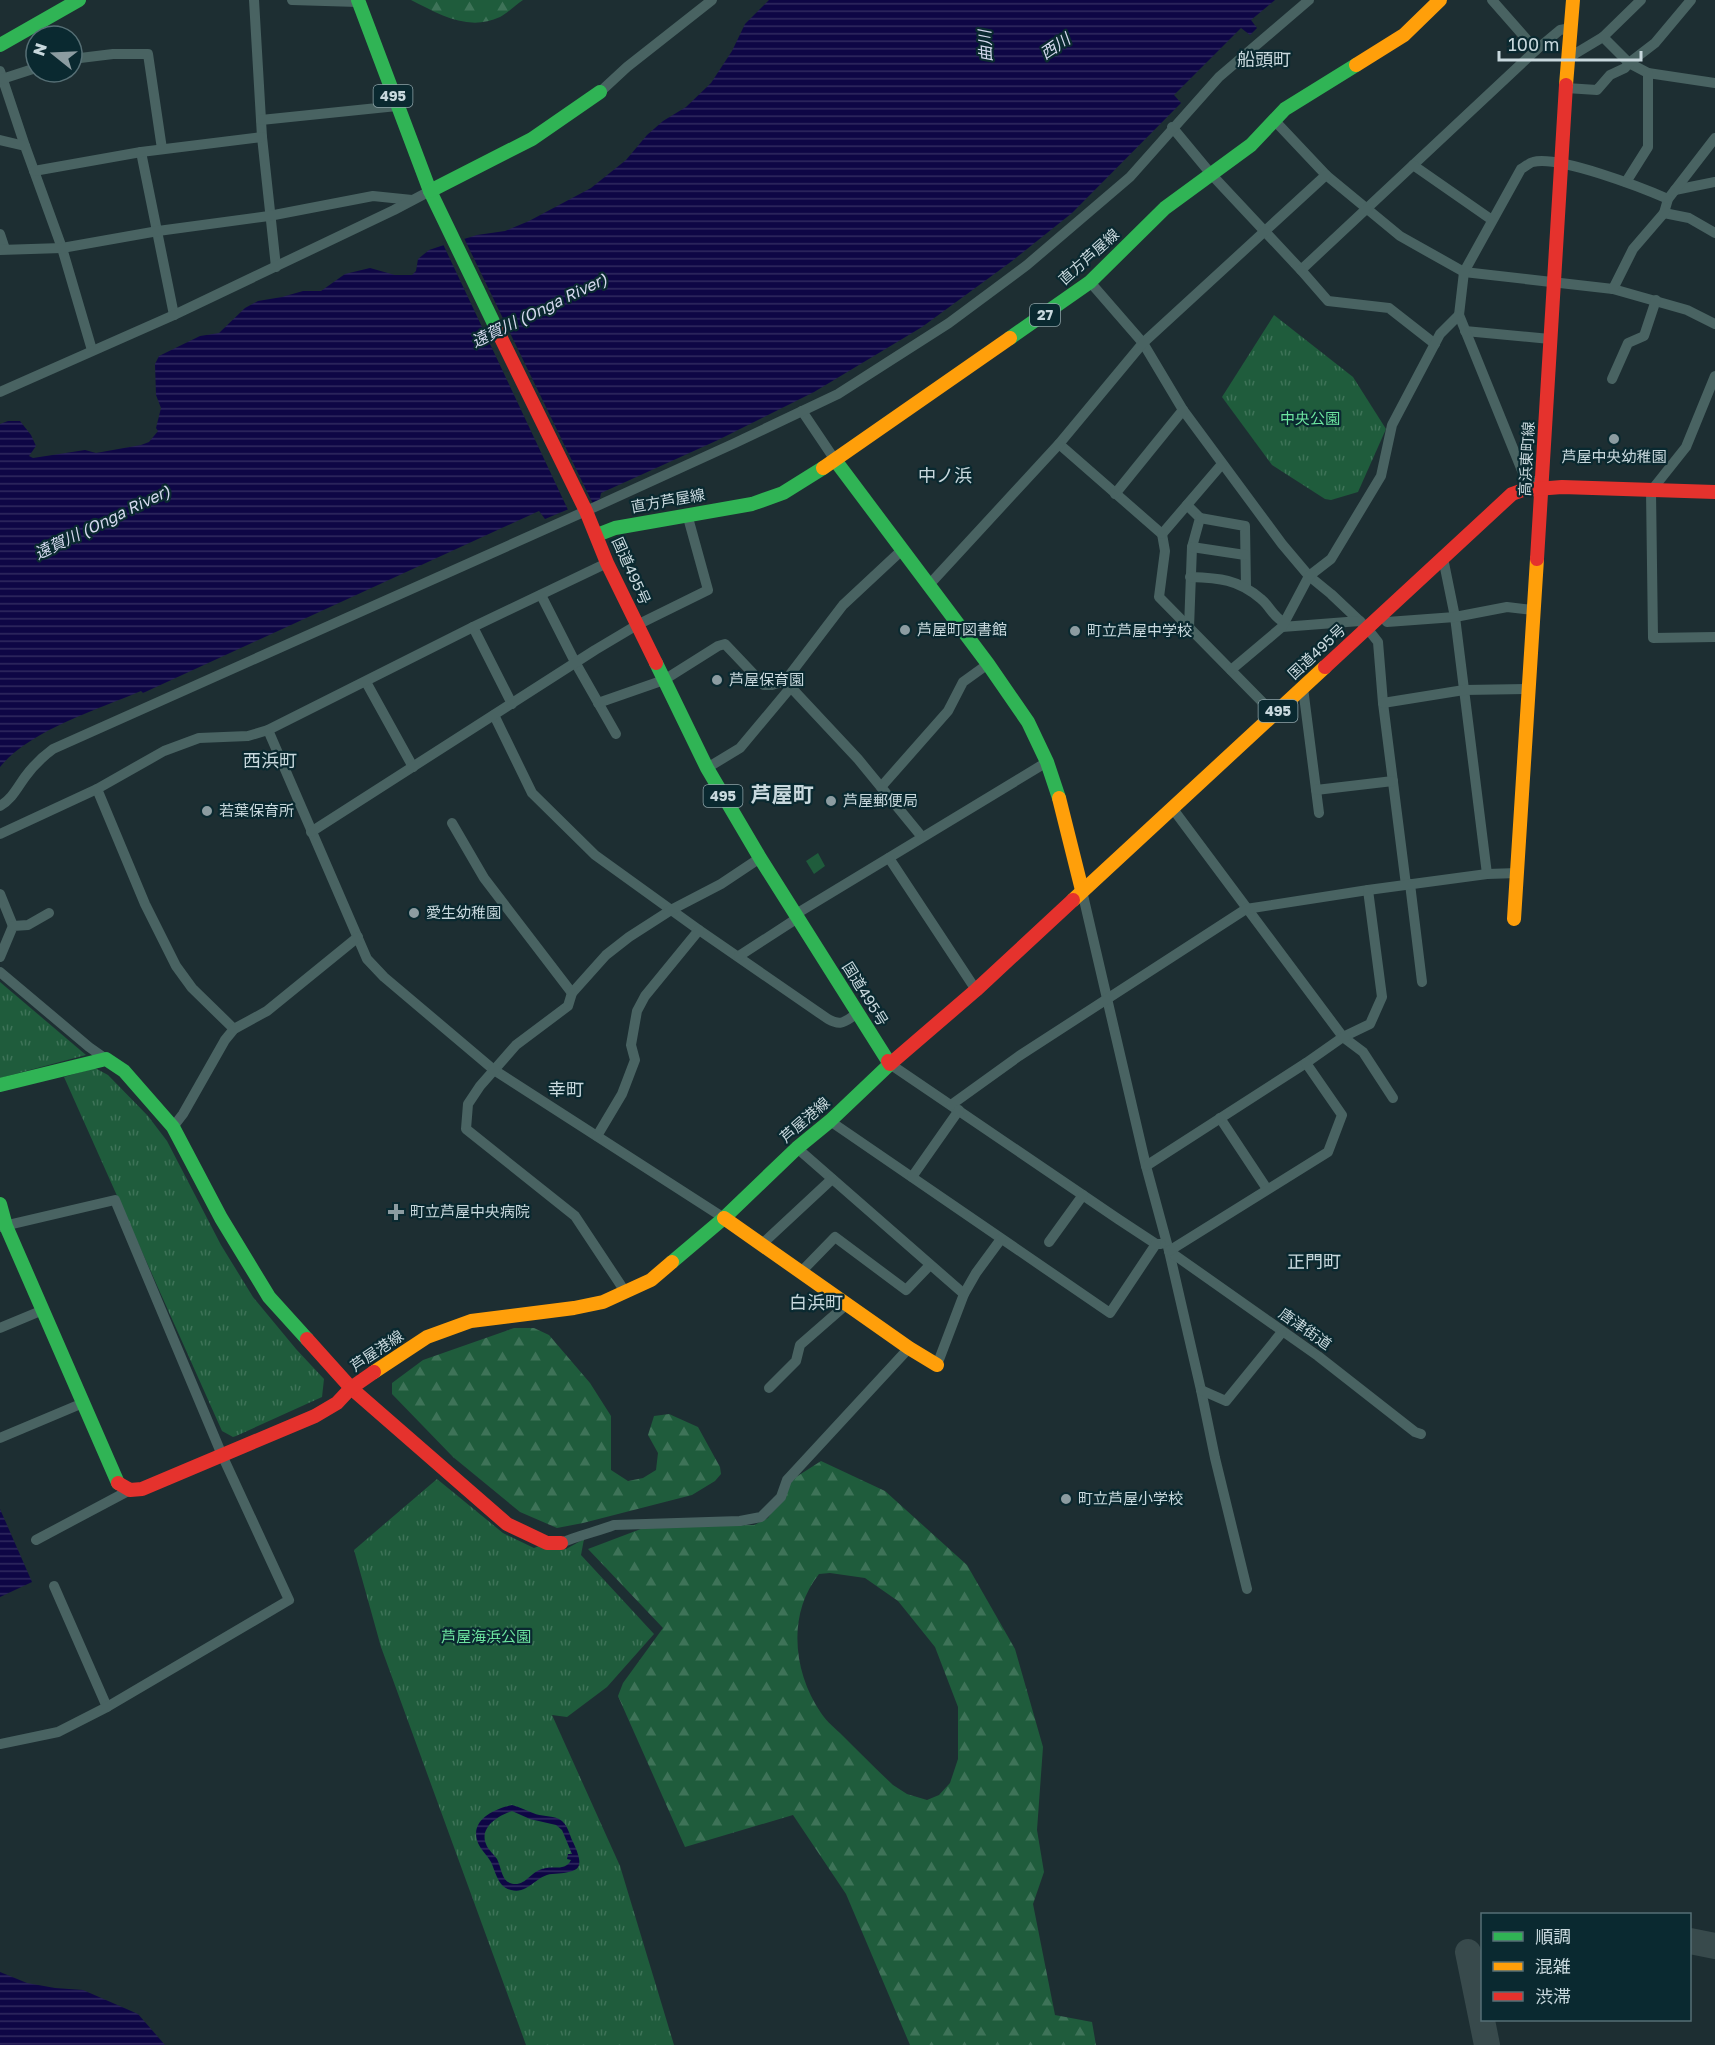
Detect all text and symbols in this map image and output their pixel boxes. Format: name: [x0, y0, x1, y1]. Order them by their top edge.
north arrow: [24, 24, 84, 84]
scale bar: [1499, 24, 1642, 62]
water label: 曲川: [974, 28, 996, 63]
water label: 西川: [1036, 28, 1076, 63]
text: 100 m: [1508, 33, 1559, 55]
text: N: [28, 40, 51, 58]
district label: 船頭町: [1237, 48, 1291, 70]
road number: 495: [374, 85, 412, 107]
street label: 直方芦屋線: [1054, 224, 1122, 288]
water label: 遠賀川 (Onga River): [468, 268, 611, 351]
road number: 27: [1030, 304, 1060, 326]
park label: 中央公園: [1280, 409, 1340, 427]
street label: 高浜東町線: [1515, 421, 1537, 497]
marker: 芦屋中央幼稚園: [1607, 432, 1621, 446]
place label: 芦屋中央幼稚園: [1561, 447, 1667, 465]
district label: 中ノ浜: [918, 464, 972, 486]
water label: 遠賀川 (Onga River): [31, 480, 174, 563]
street label: 直方芦屋線: [629, 485, 706, 515]
street label: 国道495号: [609, 534, 655, 607]
place label: 芦屋町図書館: [917, 620, 1007, 638]
street label: 国道495号: [1284, 620, 1349, 682]
place label: 町立芦屋中学校: [1087, 621, 1192, 639]
marker: 芦屋町図書館: [898, 623, 912, 637]
marker: 町立芦屋中学校: [1068, 624, 1082, 638]
place label: 芦屋保育園: [729, 670, 804, 688]
marker: 芦屋保育園: [710, 673, 724, 687]
road number: 495: [1258, 700, 1298, 722]
district label: 西浜町: [243, 749, 297, 771]
district label: 芦屋町: [751, 781, 814, 807]
road number: 495: [704, 785, 742, 807]
place label: 芦屋郵便局: [843, 791, 918, 809]
marker: 芦屋郵便局: [824, 794, 838, 808]
place label: 若葉保育所: [219, 801, 294, 819]
marker: 若葉保育所: [200, 804, 214, 818]
place label: 愛生幼稚園: [426, 903, 501, 921]
marker: 愛生幼稚園: [407, 906, 421, 920]
street label: 国道495号: [839, 958, 893, 1029]
district label: 幸町: [548, 1078, 584, 1100]
street label: 芦屋港線: [776, 1093, 833, 1146]
place label: 町立芦屋中央病院: [410, 1202, 530, 1220]
marker: 町立芦屋中央病院: [387, 1203, 405, 1221]
district label: 正門町: [1287, 1250, 1341, 1272]
district label: 白浜町: [789, 1291, 843, 1313]
street label: 唐津街道: [1276, 1304, 1335, 1353]
street label: 芦屋港線: [347, 1326, 406, 1374]
place label: 町立芦屋小学校: [1078, 1489, 1183, 1507]
marker: 町立芦屋小学校: [1059, 1492, 1073, 1506]
park label: 芦屋海浜公園: [441, 1627, 531, 1645]
legend: [1481, 1913, 1691, 2021]
text: 順調: [1535, 1925, 1571, 1947]
text: 混雑: [1535, 1955, 1571, 1977]
text: 渋滞: [1535, 1985, 1571, 2007]

